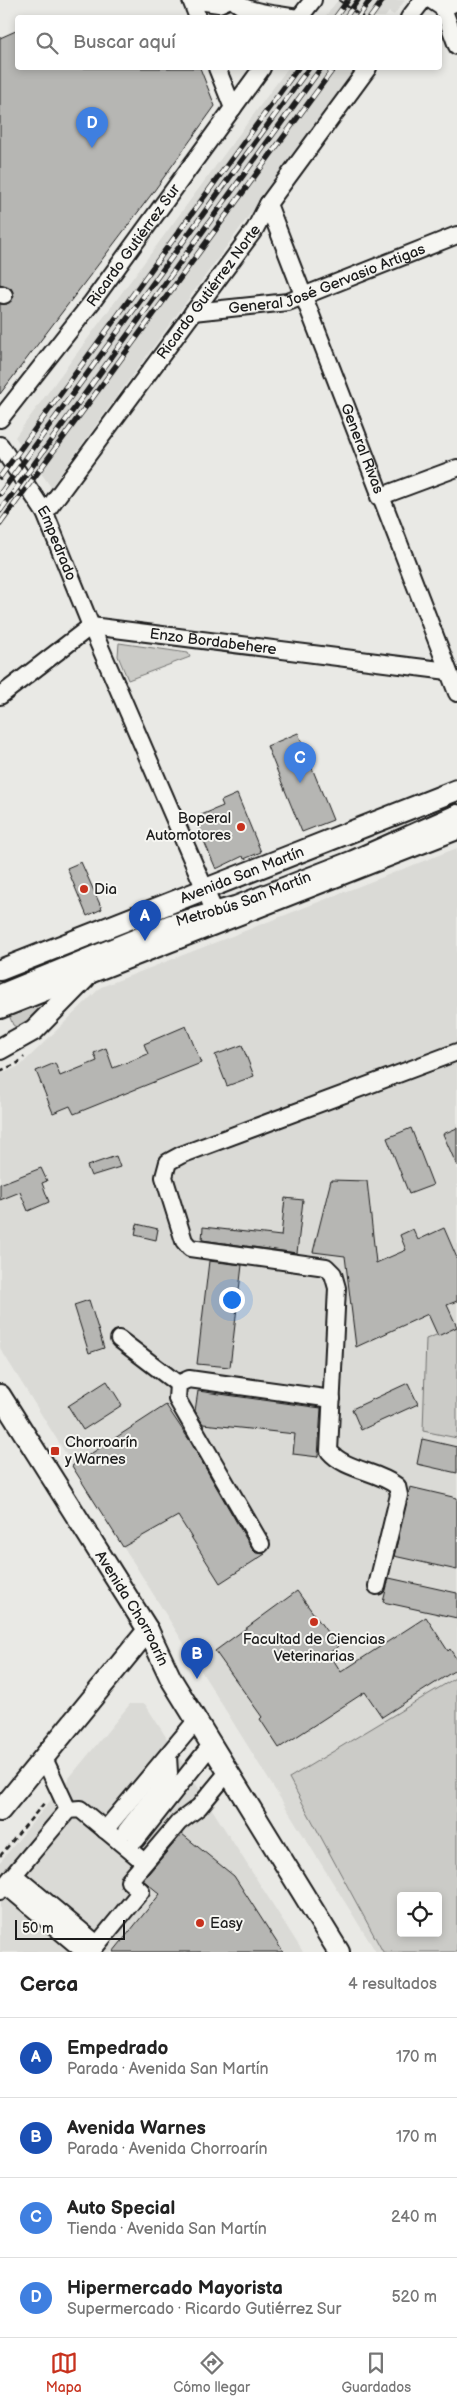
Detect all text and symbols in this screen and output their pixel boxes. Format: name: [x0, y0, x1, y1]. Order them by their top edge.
search box: [15, 15, 442, 70]
icon: search: [33, 29, 61, 57]
text: Buscar aquí: [73, 31, 176, 54]
pin: D: [76, 107, 108, 148]
street label: Ricardo Gutiérrez Sur: [82, 180, 184, 310]
street label: Ricardo Gutiérrez Norte: [152, 221, 265, 363]
street label: General José Gervasio Artigas: [228, 239, 428, 318]
street label: General Rivas: [336, 401, 389, 497]
street label: Empedrado: [33, 502, 81, 583]
street label: Enzo Bordabehere: [149, 624, 278, 659]
pin: C: [284, 742, 316, 783]
place label: Boperal Automotores: [146, 809, 232, 845]
marker: Boperal Automotores: [235, 821, 247, 833]
street label: Avenida San Martín: [177, 842, 307, 908]
street label: Metrobús San Martín: [174, 867, 314, 931]
place label: Dia: [94, 880, 117, 899]
marker: Dia: [78, 883, 90, 895]
pin: A: [129, 900, 161, 941]
your location: [219, 1287, 245, 1313]
place label: Chorroarín y Warnes: [64, 1433, 137, 1469]
marker: Chorroarín y Warnes: [49, 1445, 61, 1457]
street label: Avenida Chorroarín: [91, 1547, 173, 1669]
marker: Facultad de Ciencias Veterinarias: [308, 1616, 320, 1628]
place label: Facultad de Ciencias Veterinarias: [243, 1630, 386, 1666]
pin: B: [181, 1638, 213, 1679]
map controls: [397, 1892, 442, 1937]
button: locate: [397, 1892, 442, 1937]
place label: Easy: [210, 1914, 243, 1933]
scale bar: [15, 1917, 125, 1940]
marker: Easy: [194, 1917, 206, 1929]
text: 50 m: [22, 1920, 54, 1937]
text: Cerca: [20, 1972, 78, 1997]
text: 4 resultados: [348, 1975, 437, 1994]
text: Empedrado: [67, 2037, 168, 2060]
text: A: [31, 2048, 41, 2067]
text: 170 m: [396, 2048, 437, 2067]
text: Parada · Avenida San Martín: [67, 2060, 269, 2079]
text: Avenida Warnes: [67, 2117, 206, 2140]
text: B: [30, 2128, 42, 2147]
text: 170 m: [396, 2128, 437, 2147]
text: Parada · Avenida Chorroarín: [67, 2140, 268, 2159]
text: Auto Special: [67, 2197, 175, 2220]
text: C: [30, 2208, 42, 2227]
text: 240 m: [391, 2208, 437, 2227]
text: Tienda · Avenida San Martín: [67, 2220, 267, 2239]
text: Hipermercado Mayorista: [67, 2277, 283, 2300]
text: D: [30, 2288, 42, 2307]
text: 520 m: [391, 2288, 437, 2307]
text: Supermercado · Ricardo Gutiérrez Sur: [67, 2300, 341, 2319]
tab: Mapa: [46, 2349, 82, 2396]
tab: Cómo llegar: [173, 2349, 250, 2396]
tab: Guardados: [341, 2349, 411, 2396]

